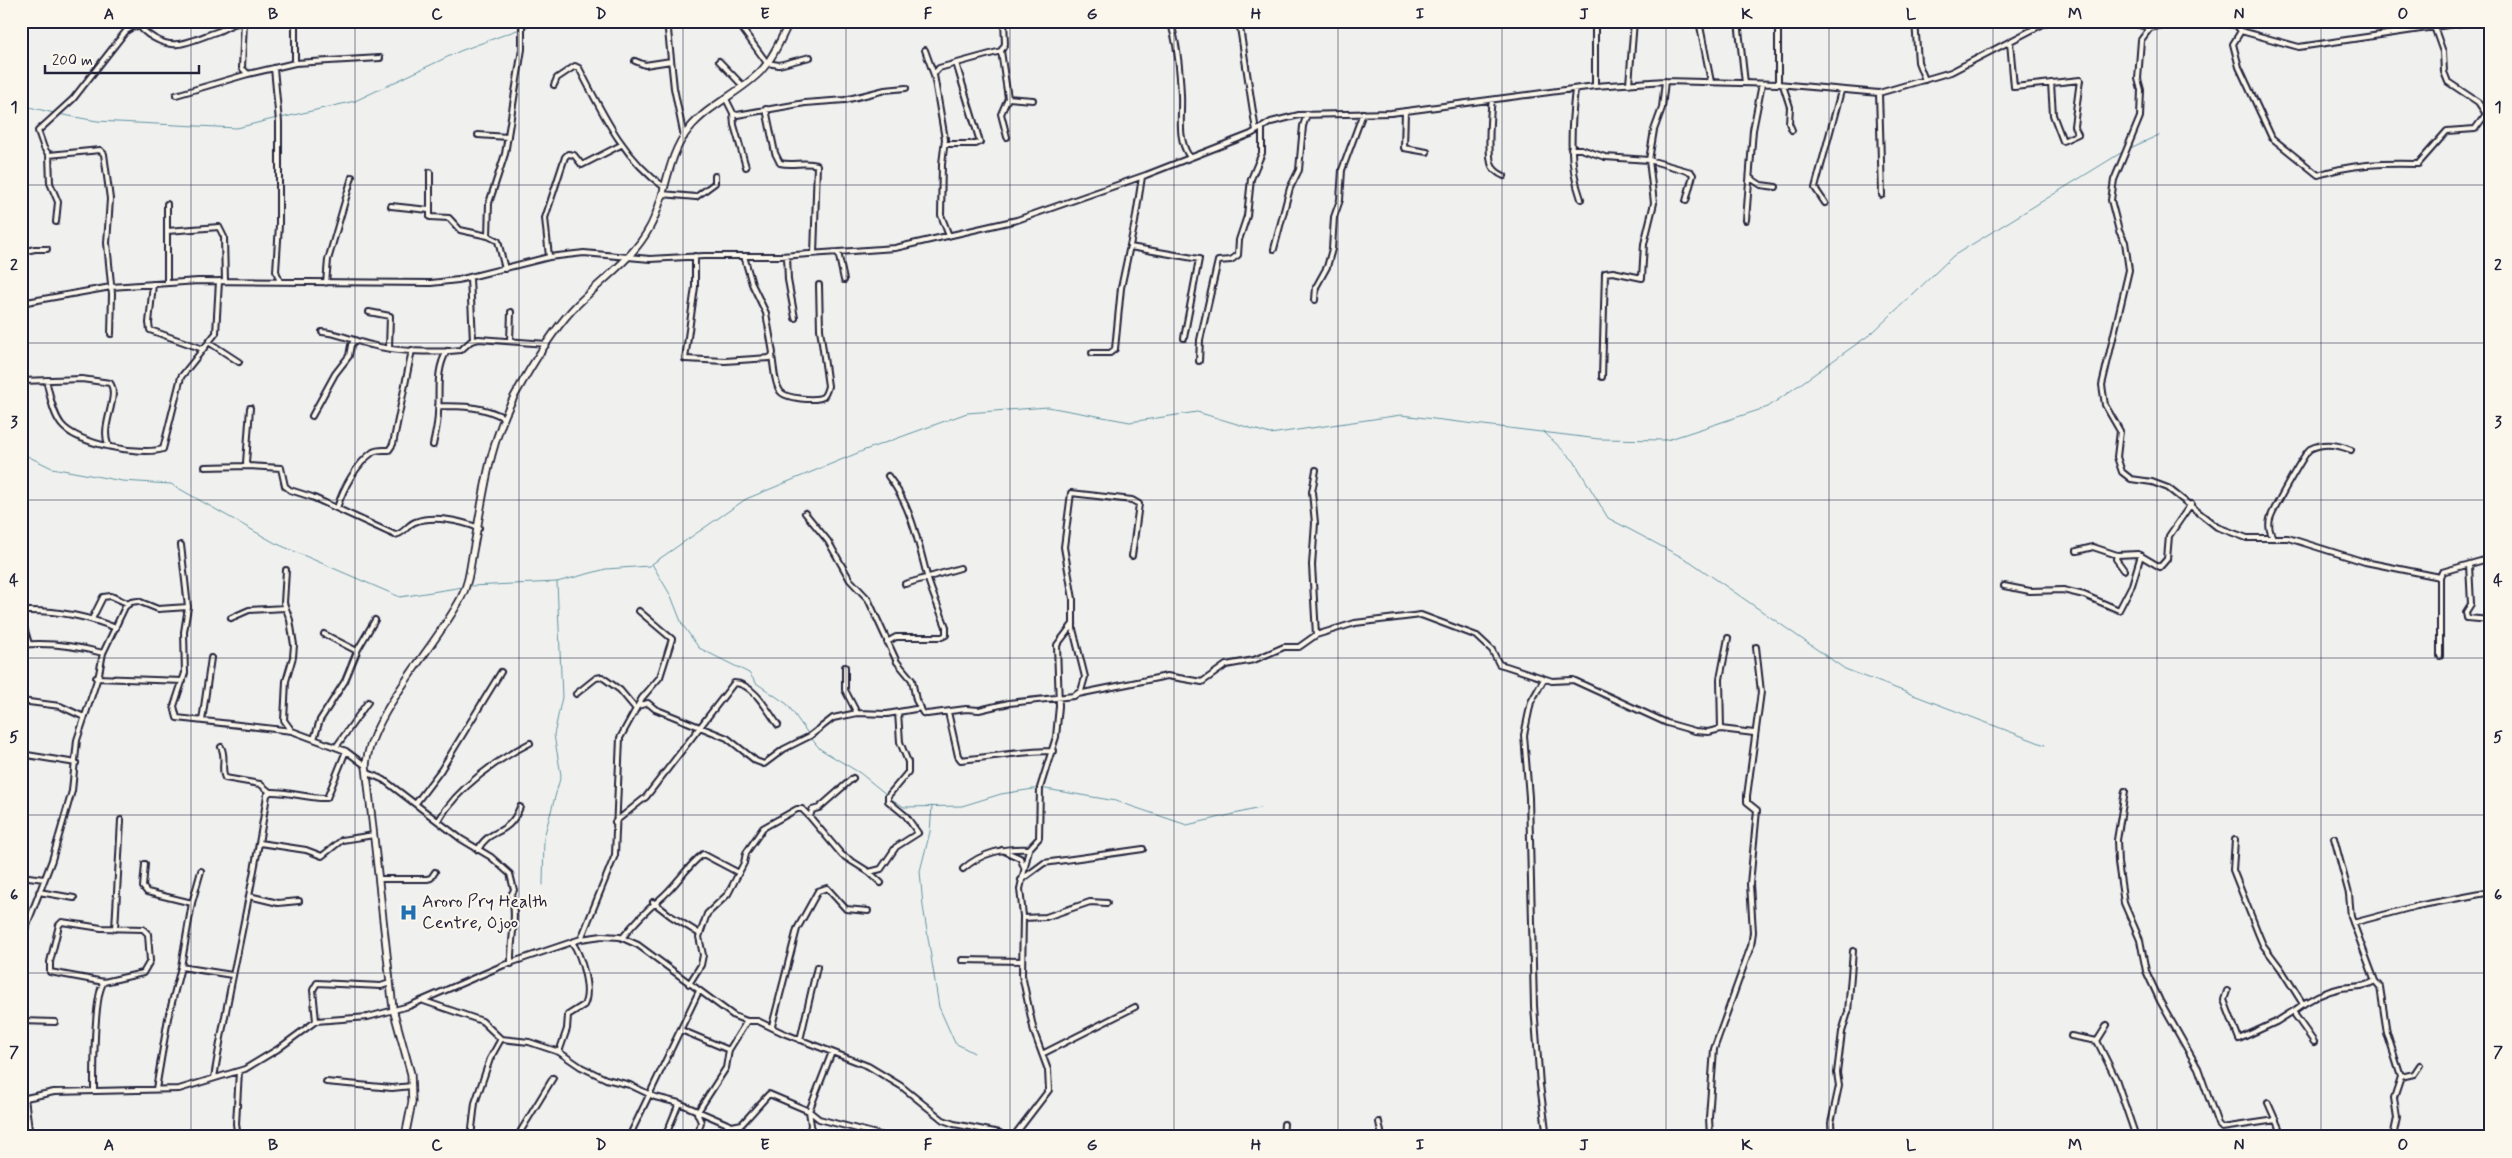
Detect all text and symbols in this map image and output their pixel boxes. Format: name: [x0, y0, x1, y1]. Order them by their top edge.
text: A: [104, 4, 114, 25]
text: B: [268, 4, 278, 25]
text: C: [431, 4, 443, 25]
text: D: [595, 4, 607, 25]
text: E: [760, 4, 770, 25]
text: F: [924, 4, 933, 25]
text: G: [1087, 4, 1098, 25]
text: H: [1251, 4, 1262, 25]
text: I: [1416, 4, 1425, 25]
text: J: [1579, 4, 1589, 25]
text: K: [1741, 4, 1753, 25]
text: L: [1906, 4, 1917, 25]
text: M: [2068, 4, 2082, 25]
text: N: [2234, 4, 2244, 25]
text: O: [2398, 4, 2409, 25]
scale bar: [45, 42, 199, 74]
text: 200 m: [52, 51, 93, 71]
text: 1: [10, 97, 18, 118]
text: 1: [2494, 97, 2502, 118]
text: 2: [10, 255, 18, 276]
text: 2: [2494, 255, 2502, 276]
text: 3: [10, 412, 18, 433]
text: 3: [2494, 412, 2502, 433]
text: 4: [9, 570, 19, 591]
text: 4: [2493, 570, 2503, 591]
text: 5: [9, 727, 19, 748]
text: 5: [2493, 727, 2503, 748]
text: 6: [10, 885, 18, 906]
text: 6: [2494, 885, 2502, 906]
place label: Aroro Pry Health Centre, Ojoo: [422, 890, 547, 935]
hospital icon: Aroro Pry Health Centre, Ojoo: [398, 902, 418, 922]
text: 7: [9, 1042, 19, 1063]
text: 7: [2493, 1042, 2503, 1063]
text: A: [104, 1135, 114, 1156]
text: B: [268, 1135, 278, 1156]
text: C: [431, 1135, 443, 1156]
text: D: [595, 1135, 607, 1156]
text: E: [760, 1135, 770, 1156]
text: F: [924, 1135, 933, 1156]
text: G: [1087, 1135, 1098, 1156]
text: H: [1251, 1135, 1262, 1156]
text: I: [1416, 1135, 1425, 1156]
text: J: [1579, 1135, 1589, 1156]
text: K: [1741, 1135, 1753, 1156]
text: L: [1906, 1135, 1917, 1156]
text: M: [2068, 1135, 2082, 1156]
text: N: [2234, 1135, 2244, 1156]
text: O: [2398, 1135, 2409, 1156]

